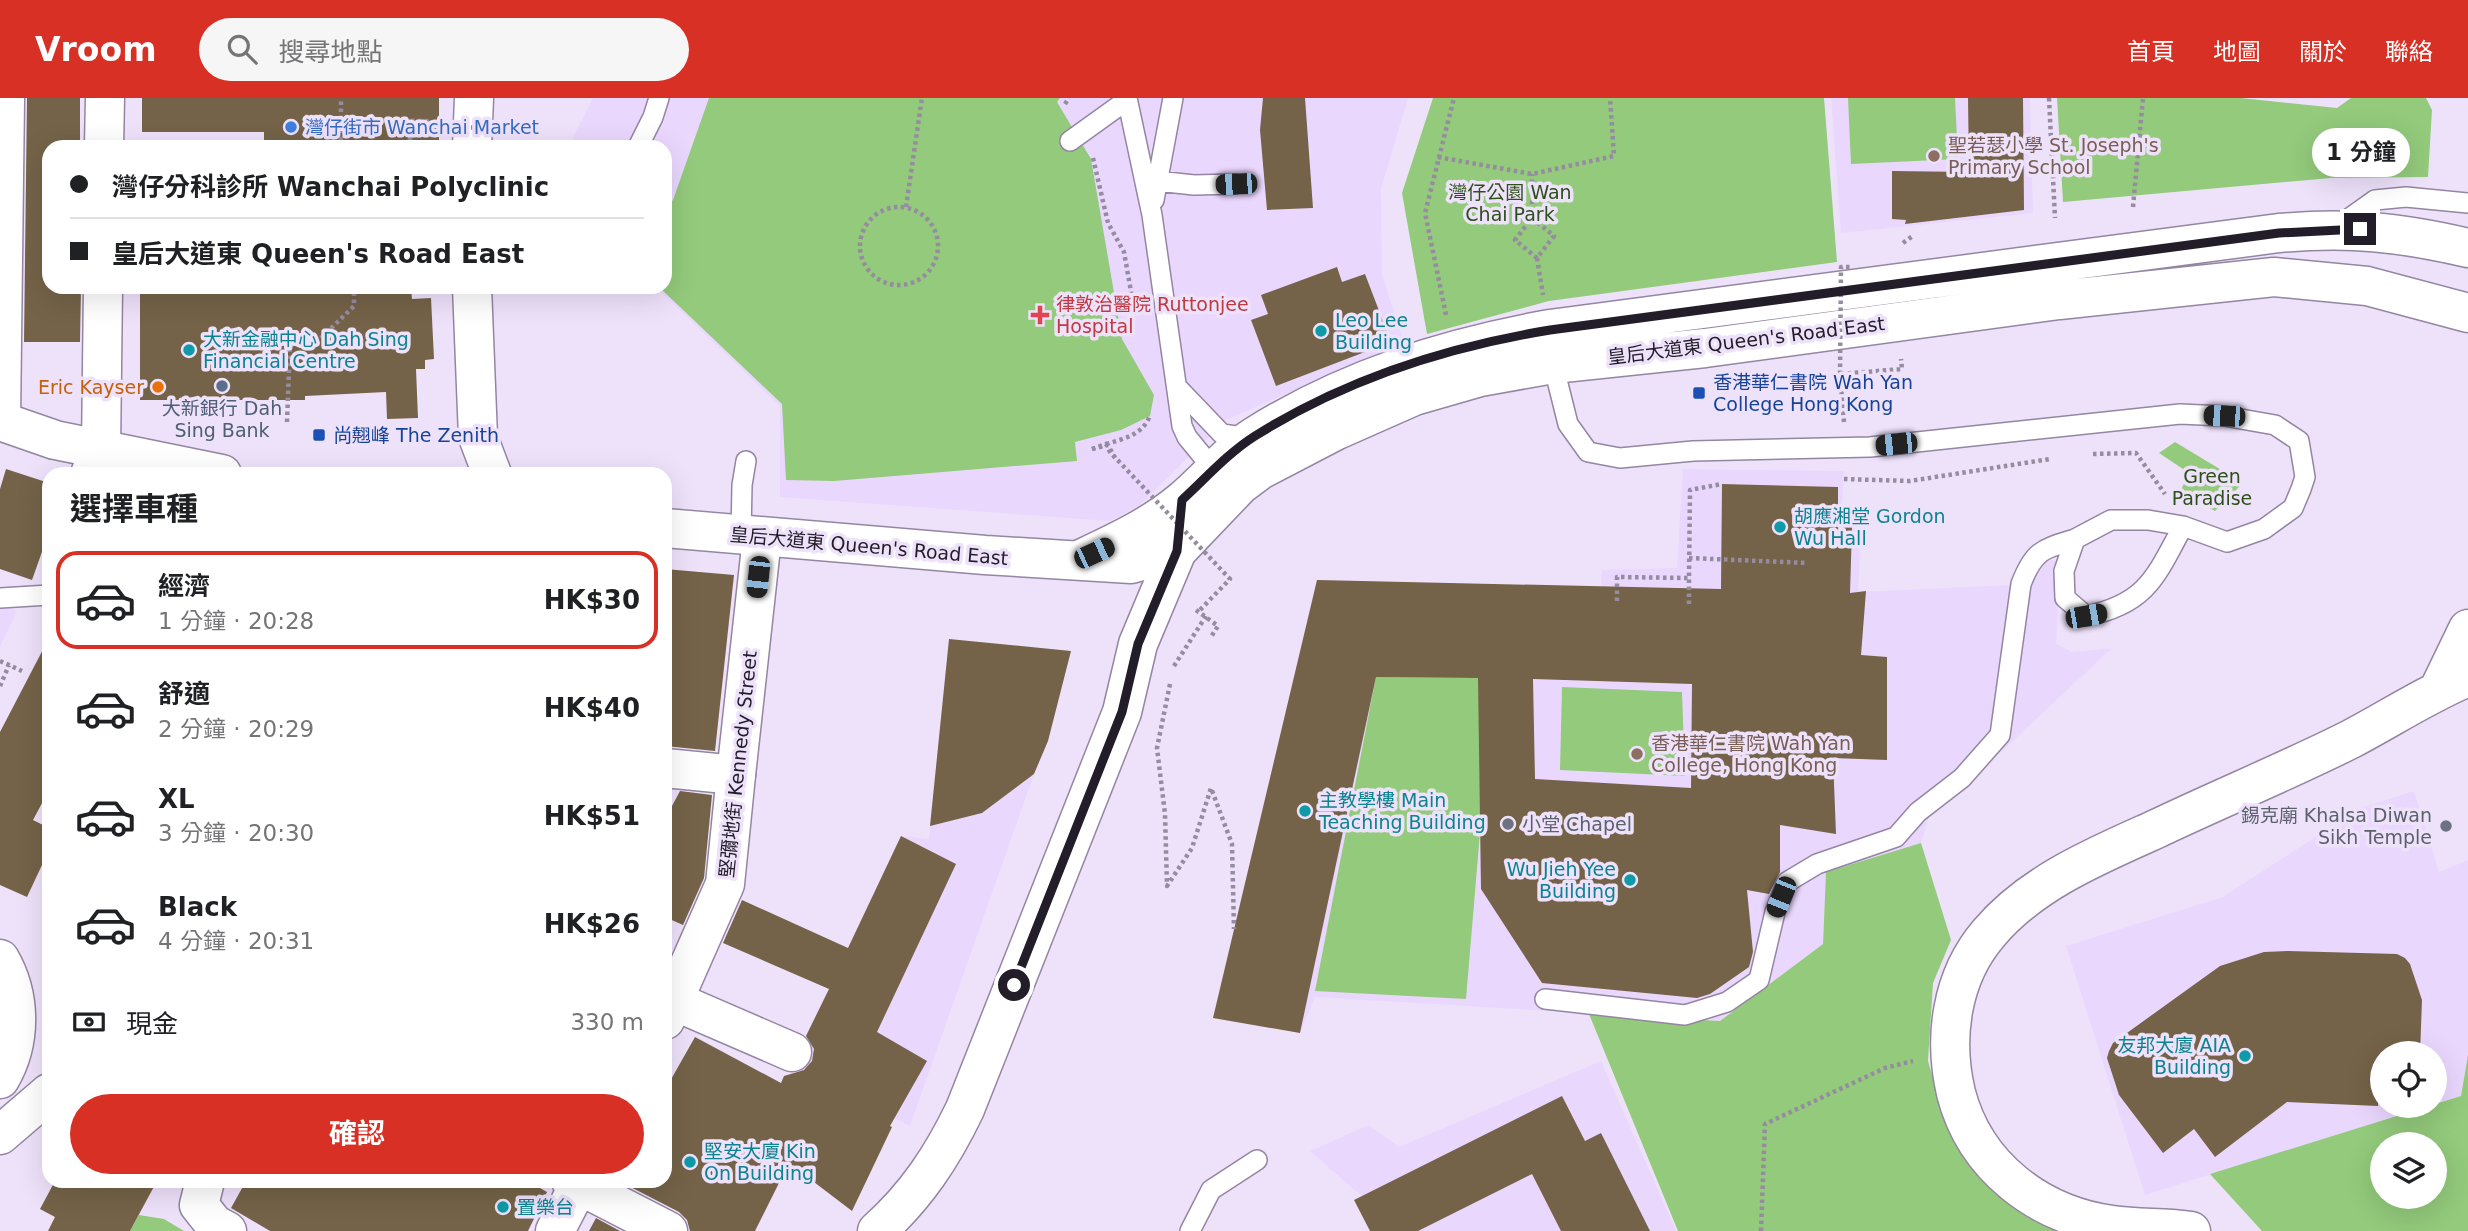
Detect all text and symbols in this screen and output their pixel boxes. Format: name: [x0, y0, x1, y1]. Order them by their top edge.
search box: [199, 18, 689, 81]
text: Vroom: [35, 30, 157, 69]
icon: search: [223, 30, 261, 68]
text: 搜尋地點: [279, 37, 383, 67]
text: 首頁: [2127, 38, 2175, 66]
text: 地圖: [2213, 38, 2261, 66]
text: 關於: [2299, 38, 2347, 66]
text: 聯絡: [2385, 38, 2433, 66]
place label: 灣仔街市 Wanchai Market: [305, 116, 539, 138]
marker: 灣仔街市 Wanchai Market: [283, 119, 299, 135]
callout: 1 分鐘: [2311, 128, 2409, 176]
place label: 聖若瑟小學 St. Joseph's Primary School: [1948, 134, 2159, 178]
text: 1 分鐘: [2326, 139, 2396, 165]
marker: 聖若瑟小學 St. Joseph's Primary School: [1926, 148, 1942, 164]
text: 灣仔分科診所 Wanchai Polyclinic: [112, 172, 549, 202]
car: [1215, 173, 1258, 195]
park label: 灣仔公園 Wan Chai Park: [1448, 181, 1572, 225]
route end: [2344, 213, 2376, 245]
text: 皇后大道東 Queen's Road East: [112, 239, 524, 269]
place label: 律敦治醫院 Ruttonjee Hospital: [1056, 293, 1249, 337]
marker: 律敦治醫院 Ruttonjee Hospital: [1030, 305, 1050, 325]
place label: Leo Lee Building: [1335, 309, 1412, 353]
street label: 皇后大道東 Queen's Road East: [1606, 312, 1886, 368]
marker: Leo Lee Building: [1313, 323, 1329, 339]
place label: 大新金融中心 Dah Sing Financial Centre: [203, 328, 409, 372]
marker: 大新金融中心 Dah Sing Financial Centre: [181, 342, 197, 358]
place label: 香港華仁書院 Wah Yan College Hong Kong: [1713, 371, 1913, 415]
place label: Eric Kayser: [38, 376, 144, 398]
marker: 大新銀行 Dah Sing Bank: [214, 378, 230, 394]
marker: Eric Kayser: [150, 379, 166, 395]
marker: 香港華仁書院 Wah Yan College Hong Kong: [1691, 385, 1707, 401]
place label: 大新銀行 Dah Sing Bank: [162, 397, 282, 441]
car: [2203, 405, 2246, 427]
place label: 尚翹峰 The Zenith: [333, 424, 499, 446]
marker: 尚翹峰 The Zenith: [311, 427, 327, 443]
car: [1875, 431, 1918, 457]
park label: Green Paradise: [2172, 465, 2252, 509]
text: 選擇車種: [70, 490, 198, 528]
place label: 胡應湘堂 Gordon Wu Hall: [1794, 505, 1946, 549]
marker: 胡應湘堂 Gordon Wu Hall: [1772, 519, 1788, 535]
street label: 皇后大道東 Queen's Road East: [729, 523, 1009, 569]
car: [1071, 535, 1118, 571]
car: [746, 555, 771, 599]
icon: car: [74, 569, 137, 632]
text: 經濟: [158, 571, 210, 601]
text: HK$30: [544, 585, 640, 615]
car: [2064, 602, 2109, 630]
text: 1 分鐘 · 20:28: [158, 608, 314, 634]
street label: 堅彌地街 Kennedy Street: [715, 649, 761, 879]
icon: car: [74, 677, 137, 740]
text: 舒適: [158, 679, 210, 709]
text: HK$40: [544, 693, 640, 723]
text: 2 分鐘 · 20:29: [158, 716, 314, 742]
place label: 香港華仁書院 Wah Yan College, Hong Kong: [1651, 732, 1851, 776]
marker: 香港華仁書院 Wah Yan College, Hong Kong: [1629, 746, 1645, 762]
text: XL: [158, 784, 195, 814]
icon: car: [74, 785, 137, 848]
place label: 主教學樓 Main Teaching Building: [1318, 789, 1486, 833]
text: HK$51: [544, 801, 640, 831]
marker: 主教學樓 Main Teaching Building: [1297, 803, 1313, 819]
place label: 錫克廟 Khalsa Diwan Sikh Temple: [2241, 804, 2432, 848]
place label: 小堂 Chapel: [1522, 813, 1632, 835]
marker: 小堂 Chapel: [1500, 816, 1516, 832]
marker: 錫克廟 Khalsa Diwan Sikh Temple: [2438, 818, 2454, 834]
text: 3 分鐘 · 20:30: [158, 820, 314, 846]
place label: Wu Jieh Yee Building: [1507, 858, 1616, 902]
marker: Wu Jieh Yee Building: [1622, 872, 1638, 888]
car: [1764, 874, 1799, 920]
text: Black: [158, 892, 237, 922]
icon: car: [74, 893, 137, 956]
text: HK$26: [544, 909, 640, 939]
text: 4 分鐘 · 20:31: [158, 928, 314, 954]
route start: [998, 969, 1030, 1001]
icon: cash: [70, 1003, 108, 1041]
text: 現金: [126, 1009, 178, 1039]
text: 330 m: [570, 1009, 644, 1035]
place label: 友邦大廈 AIA Building: [2117, 1034, 2231, 1078]
map controls: [2370, 1041, 2447, 1209]
button: locate: [2370, 1041, 2447, 1118]
marker: 友邦大廈 AIA Building: [2237, 1048, 2253, 1064]
button: 確認: [70, 1094, 644, 1174]
button: layers: [2370, 1132, 2447, 1209]
place label: 堅安大廈 Kin On Building: [704, 1140, 816, 1184]
marker: 堅安大廈 Kin On Building: [682, 1154, 698, 1170]
place label: 置樂台: [517, 1196, 574, 1218]
marker: 置樂台: [495, 1199, 511, 1215]

